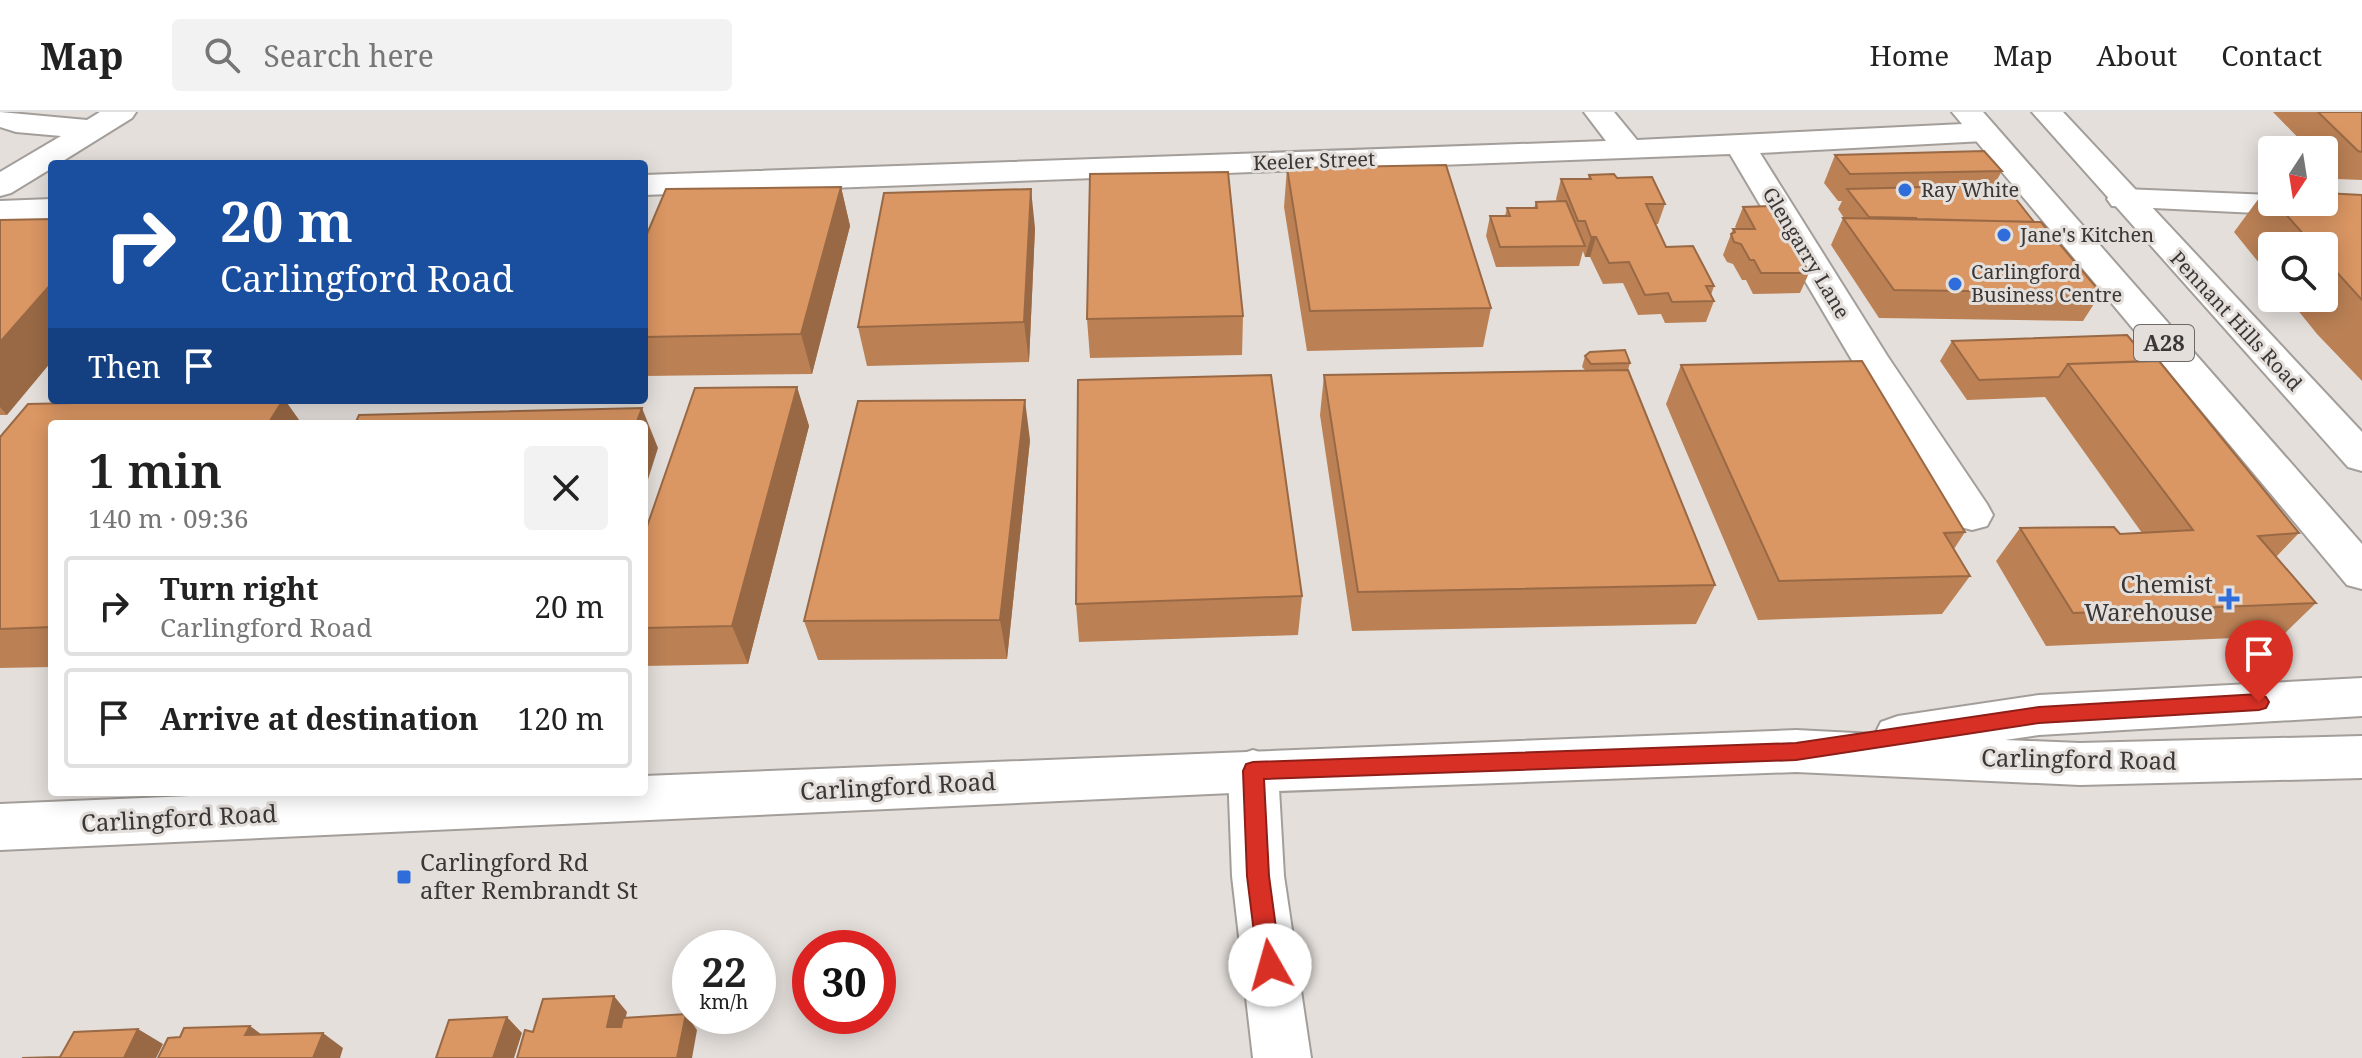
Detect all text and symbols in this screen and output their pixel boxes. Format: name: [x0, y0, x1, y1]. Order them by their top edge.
search box: [172, 19, 732, 91]
text: Map: [40, 29, 124, 81]
icon: search: [200, 33, 244, 77]
text: Search here: [264, 35, 434, 76]
text: Home: [1870, 36, 1949, 74]
text: Map: [1993, 36, 2053, 74]
text: About: [2097, 36, 2177, 74]
text: Contact: [2221, 36, 2322, 74]
north arrow: [2258, 136, 2338, 216]
map controls: [2258, 136, 2338, 312]
street label: Keeler Street: [1252, 145, 1376, 176]
place label: Ray White: [1921, 176, 2019, 203]
marker: Ray White: [1896, 181, 1914, 199]
text: 20 m: [220, 182, 353, 258]
street label: Glengarry Lane: [1757, 182, 1856, 323]
icon: right: [88, 192, 192, 296]
place label: Jane's Kitchen: [2019, 221, 2154, 248]
marker: Jane's Kitchen: [1995, 226, 2013, 244]
button: search: [2258, 232, 2338, 312]
street label: Pennant Hills Road: [2164, 245, 2308, 396]
text: Carlingford Road: [220, 254, 514, 303]
place label: Carlingford Business Centre: [1971, 258, 2122, 308]
marker: Carlingford Business Centre: [1946, 275, 1964, 293]
road number: A28: [2134, 325, 2194, 361]
icon: arrive: [177, 344, 221, 388]
text: Then: [88, 346, 161, 387]
text: 1 min: [88, 437, 222, 502]
button: close: [524, 446, 608, 530]
text: 140 m · 09:36: [88, 500, 249, 536]
place label: Chemist Warehouse: [2084, 567, 2213, 628]
text: Turn right: [160, 568, 318, 609]
icon: right: [92, 584, 136, 628]
text: 20 m: [534, 586, 604, 627]
marker: Chemist Warehouse: [2220, 590, 2238, 608]
text: Carlingford Road: [160, 609, 372, 645]
pin: [2225, 620, 2293, 702]
icon: arrive: [2237, 632, 2281, 676]
icon: arrive: [92, 696, 136, 740]
text: Arrive at destination: [160, 698, 479, 739]
text: 120 m: [518, 698, 604, 739]
street label: Carlingford Road: [1981, 740, 2178, 777]
street label: Carlingford Road: [799, 764, 997, 807]
street label: Carlingford Road: [80, 796, 278, 839]
place label: Carlingford Rd after Rembrandt St: [420, 845, 638, 906]
marker: Carlingford Rd after Rembrandt St: [395, 868, 413, 886]
position arrow: [1228, 923, 1312, 1007]
speed limit sign: 30: [792, 930, 896, 1034]
text: 22: [701, 944, 747, 999]
text: km/h: [699, 988, 749, 1015]

